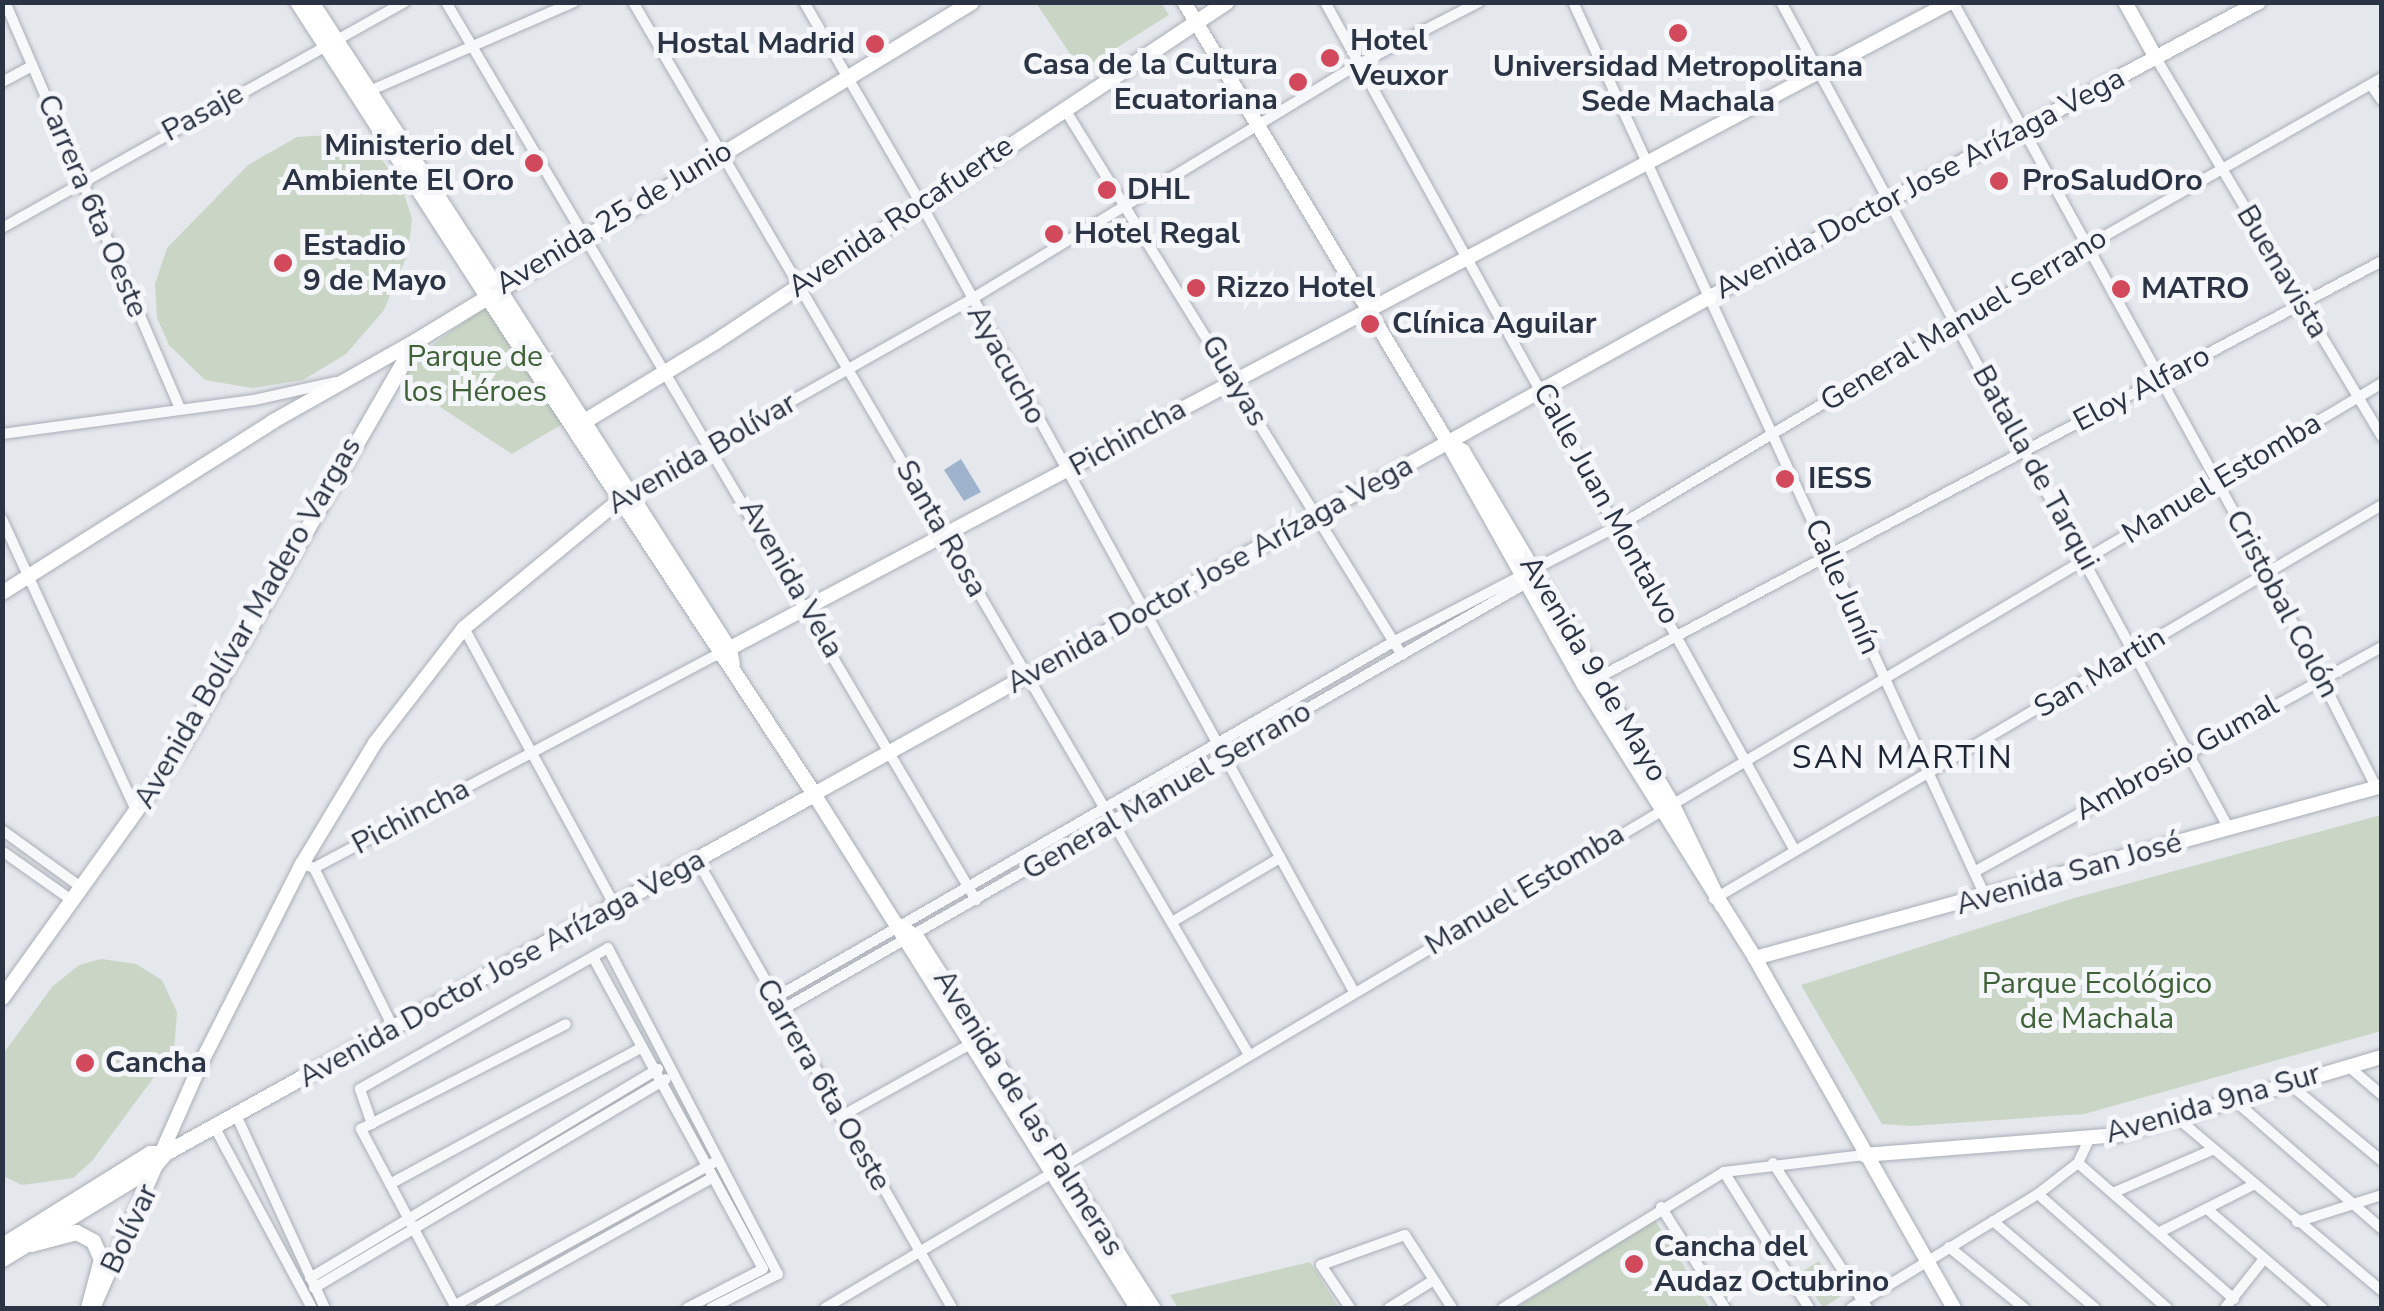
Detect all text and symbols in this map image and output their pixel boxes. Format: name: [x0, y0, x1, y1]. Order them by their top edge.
marker: Universidad Metropolitana Sede Machala: [1667, 22, 1689, 44]
place label: Hotel Veuxor: [1350, 23, 1448, 94]
place label: Hostal Madrid: [657, 26, 855, 62]
marker: Hostal Madrid: [864, 33, 886, 55]
place label: Casa de la Cultura Ecuatoriana: [1023, 47, 1278, 118]
marker: Hotel Veuxor: [1319, 47, 1341, 69]
place label: Universidad Metropolitana Sede Machala: [1493, 49, 1863, 120]
street label: Avenida Doctor Jose Arízaga Vega: [1709, 60, 2131, 308]
marker: Casa de la Cultura Ecuatoriana: [1287, 71, 1309, 93]
street label: Pasaje: [156, 76, 250, 150]
street label: Carrera 6ta Oeste: [29, 89, 155, 323]
place label: Ministerio del Ambiente El Oro: [282, 128, 514, 198]
street label: Avenida Rocafuerte: [781, 128, 1021, 306]
street label: Avenida 25 de Junio: [489, 133, 739, 303]
marker: Ministerio del Ambiente El Oro: [523, 152, 545, 174]
place label: ProSaludOro: [2022, 163, 2203, 199]
marker: ProSaludOro: [1986, 168, 2012, 194]
place label: DHL: [1127, 172, 1190, 208]
marker: DHL: [1096, 179, 1118, 201]
street label: Buenavista: [2228, 199, 2336, 345]
place label: Hotel Regal: [1074, 216, 1240, 252]
street label: General Manuel Serrano: [1815, 220, 2113, 420]
marker: Hotel Regal: [1043, 223, 1065, 245]
place label: Estadio 9 de Mayo: [303, 228, 447, 298]
marker: Estadio 9 de Mayo: [272, 252, 294, 274]
place label: Rizzo Hotel: [1216, 270, 1375, 306]
place label: MATRO: [2141, 271, 2250, 307]
marker: Rizzo Hotel: [1185, 277, 1207, 299]
marker: MATRO: [2110, 278, 2132, 300]
street label: Ayacucho: [959, 299, 1053, 431]
place label: Clínica Aguilar: [1392, 306, 1596, 342]
marker: Clínica Aguilar: [1357, 311, 1383, 337]
street label: Guayas: [1193, 329, 1275, 433]
street label: Eloy Alfaro: [2068, 338, 2216, 440]
park label: Parque de los Héroes: [403, 339, 547, 410]
street label: Batalla de Tarqui: [1964, 359, 2106, 577]
street label: Calle Juan Montalvo: [1525, 377, 1687, 631]
street label: Avenida Bolívar: [601, 385, 803, 523]
street label: Pichincha: [1063, 391, 1193, 485]
street label: Manuel Estomba: [2116, 405, 2328, 553]
street label: Avenida Bolívar Madero Vargas: [127, 431, 369, 815]
street label: Avenida Doctor Jose Arízaga Vega: [1001, 448, 1419, 702]
street label: Santa Rosa: [887, 454, 995, 604]
place label: IESS: [1808, 461, 1872, 497]
marker: IESS: [1772, 466, 1798, 492]
street label: Avenida Vela: [731, 493, 851, 665]
street label: Cristobal Colón: [2217, 504, 2347, 704]
street label: Calle Junín: [1796, 514, 1888, 660]
street label: Avenida 9 de Mayo: [1511, 549, 1675, 789]
street label: San Martin: [2028, 620, 2172, 726]
street label: Ambrosio Gumal: [2069, 687, 2285, 829]
street label: General Manuel Serrano: [1016, 694, 1318, 888]
district label: SAN MARTIN: [1792, 739, 2014, 777]
street label: Pichincha: [346, 771, 476, 863]
street label: Manuel Estomba: [1419, 816, 1631, 964]
street label: Avenida San José: [1952, 825, 2186, 923]
street label: Avenida Doctor Jose Arízaga Vega: [293, 842, 711, 1096]
street label: Avenida de las Palmeras: [925, 963, 1131, 1263]
park label: Parque Ecológico de Machala: [1982, 966, 2212, 1036]
street label: Carrera 6ta Oeste: [748, 973, 898, 1197]
place label: Cancha: [105, 1045, 207, 1081]
marker: Cancha: [74, 1052, 96, 1074]
street label: Avenida 9na Sur: [2101, 1056, 2325, 1152]
street label: Bolívar: [94, 1179, 166, 1279]
place label: Cancha del Audaz Octubrino: [1654, 1229, 1889, 1300]
marker: Cancha del Audaz Octubrino: [1623, 1253, 1645, 1275]

